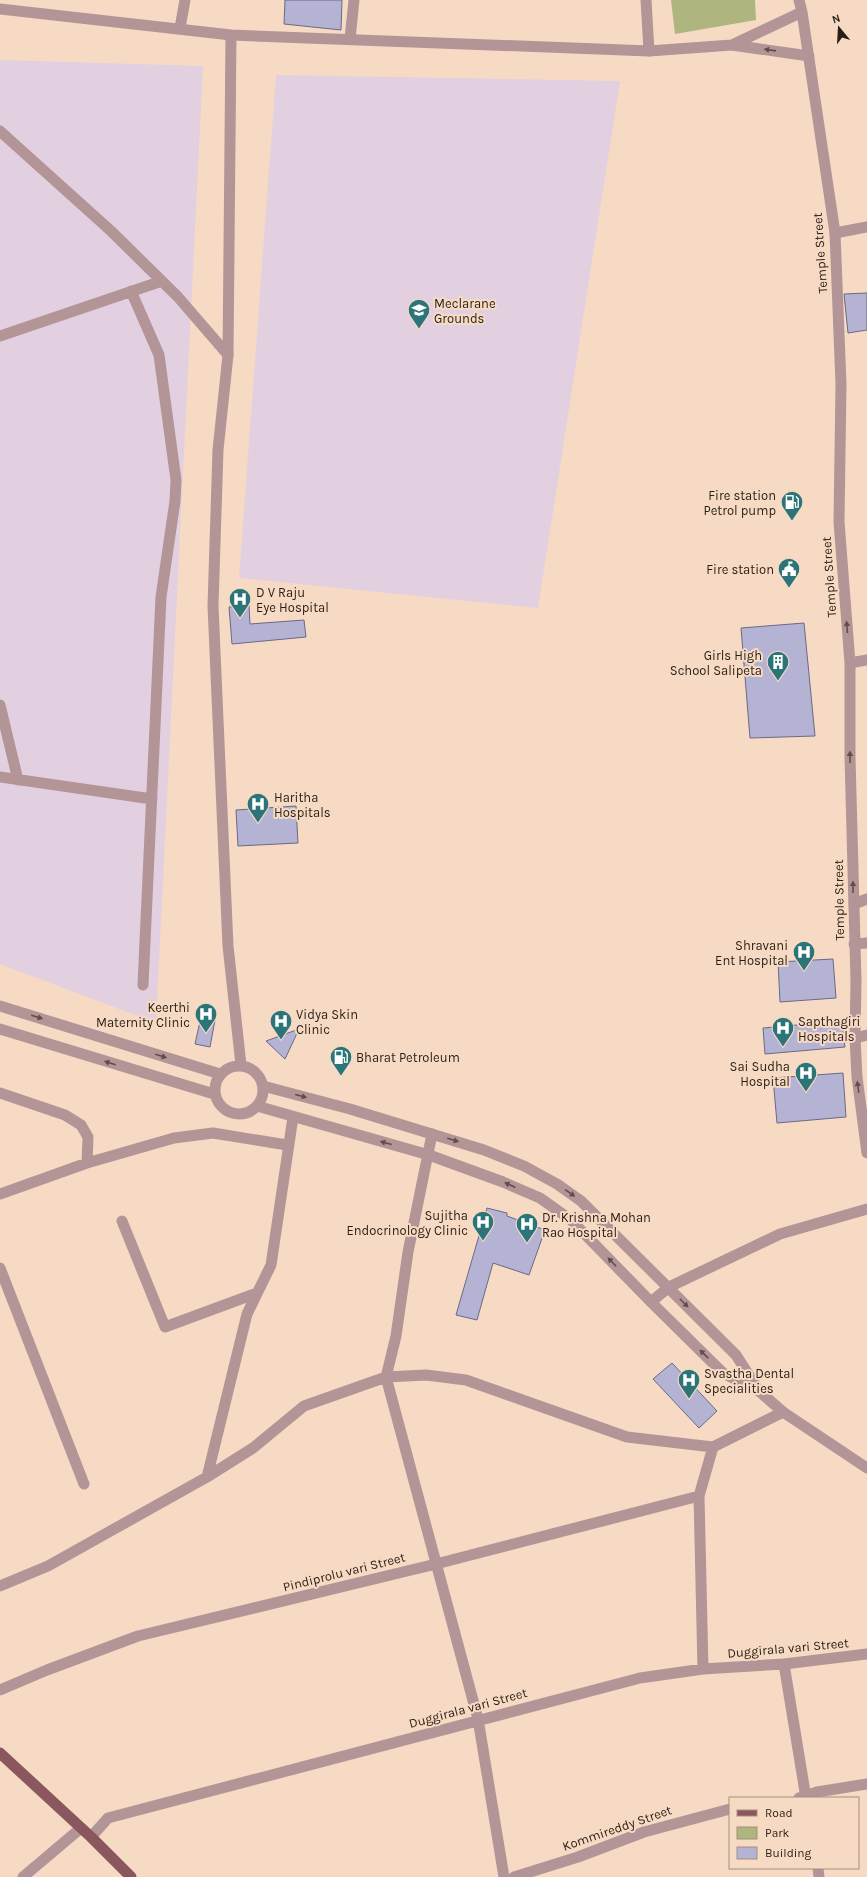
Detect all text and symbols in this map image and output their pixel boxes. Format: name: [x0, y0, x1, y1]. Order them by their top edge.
north arrow: [819, 8, 859, 48]
text: N: [830, 12, 842, 26]
one-way arrow: [764, 47, 776, 53]
street label: Temple Street: [810, 212, 830, 294]
place label: Meclarane Grounds: [434, 296, 496, 326]
school or university icon: Meclarane Grounds: [406, 297, 432, 330]
place label: Fire station Petrol pump: [703, 488, 776, 518]
fuel station icon: Fire station Petrol pump: [779, 489, 805, 522]
street label: Temple Street: [819, 536, 839, 618]
public building icon: Fire station: [776, 556, 802, 589]
place label: Fire station: [706, 562, 774, 577]
place label: D V Raju Eye Hospital: [256, 585, 329, 615]
hospital icon: D V Raju Eye Hospital: [227, 586, 253, 619]
one-way arrow: [844, 621, 851, 633]
place label: Girls High School Salipeta: [670, 648, 762, 678]
building icon: Girls High School Salipeta: [765, 649, 791, 682]
one-way arrow: [847, 750, 853, 763]
place label: Haritha Hospitals: [274, 790, 331, 820]
hospital icon: Haritha Hospitals: [245, 791, 271, 824]
street label: Temple Street: [831, 859, 847, 941]
one-way arrow: [850, 880, 856, 893]
place label: Shravani Ent Hospital: [715, 938, 788, 968]
hospital icon: Shravani Ent Hospital: [791, 939, 817, 972]
place label: Keerthi Maternity Clinic: [96, 1000, 190, 1030]
hospital icon: Keerthi Maternity Clinic: [193, 1001, 219, 1034]
place label: Vidya Skin Clinic: [296, 1007, 358, 1037]
hospital icon: Vidya Skin Clinic: [268, 1008, 294, 1041]
one-way arrow: [32, 1014, 44, 1020]
place label: Sapthagiri Hospitals: [798, 1014, 860, 1044]
hospital icon: Sapthagiri Hospitals: [770, 1015, 796, 1048]
fuel station icon: Bharat Petroleum: [328, 1044, 354, 1077]
place label: Bharat Petroleum: [356, 1050, 460, 1065]
one-way arrow: [156, 1053, 168, 1059]
place label: Sai Sudha Hospital: [730, 1059, 790, 1089]
one-way arrow: [104, 1060, 116, 1066]
hospital icon: Sai Sudha Hospital: [793, 1060, 819, 1093]
one-way arrow: [855, 1081, 861, 1093]
one-way arrow: [295, 1093, 307, 1099]
one-way arrow: [447, 1137, 459, 1143]
one-way arrow: [380, 1140, 392, 1146]
one-way arrow: [503, 1181, 515, 1187]
one-way arrow: [565, 1189, 576, 1197]
place label: Sujitha Endocrinology Clinic: [346, 1208, 468, 1238]
hospital icon: Sujitha Endocrinology Clinic: [470, 1209, 496, 1242]
place label: Dr. Krishna Mohan Rao Hospital: [542, 1210, 651, 1240]
hospital icon: Dr. Krishna Mohan Rao Hospital: [514, 1211, 540, 1244]
one-way arrow: [608, 1257, 617, 1267]
one-way arrow: [679, 1298, 689, 1308]
one-way arrow: [699, 1349, 709, 1359]
place label: Svastha Dental Specialities: [704, 1366, 794, 1396]
hospital icon: Svastha Dental Specialities: [676, 1367, 702, 1400]
street label: Pindiprolu vari Street: [281, 1550, 407, 1594]
street label: Duggirala vari Street: [727, 1635, 849, 1661]
street label: Duggirala vari Street: [407, 1685, 529, 1731]
legend: [729, 1797, 859, 1869]
street label: Kommireddy Street: [560, 1802, 674, 1854]
text: Road: [765, 1806, 793, 1820]
text: Park: [765, 1826, 790, 1840]
text: Building: [765, 1846, 812, 1860]

